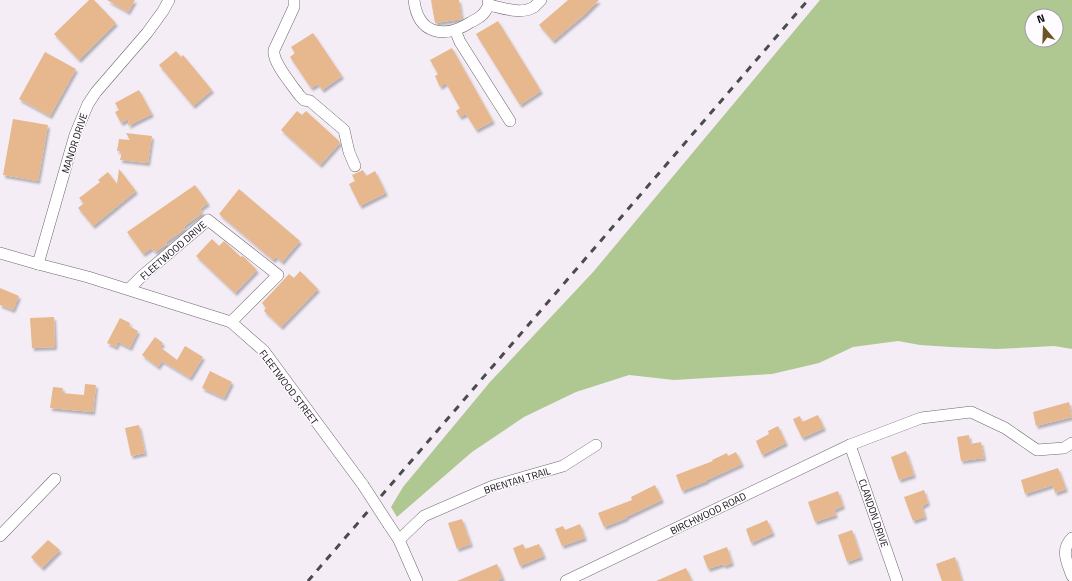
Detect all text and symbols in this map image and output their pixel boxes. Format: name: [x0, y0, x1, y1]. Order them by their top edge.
north arrow: [1024, 8, 1064, 48]
text: N: [1035, 10, 1047, 27]
street label: MANOR DRIVE: [58, 111, 91, 175]
street label: FLEETWOOD DRIVE: [137, 217, 210, 283]
street label: FLEETWOOD STREET: [255, 347, 322, 428]
street label: BRENTAN TRAIL: [482, 463, 552, 498]
street label: CLANDON DRIVE: [855, 477, 892, 550]
street label: BIRCHWOOD ROAD: [668, 489, 749, 538]

